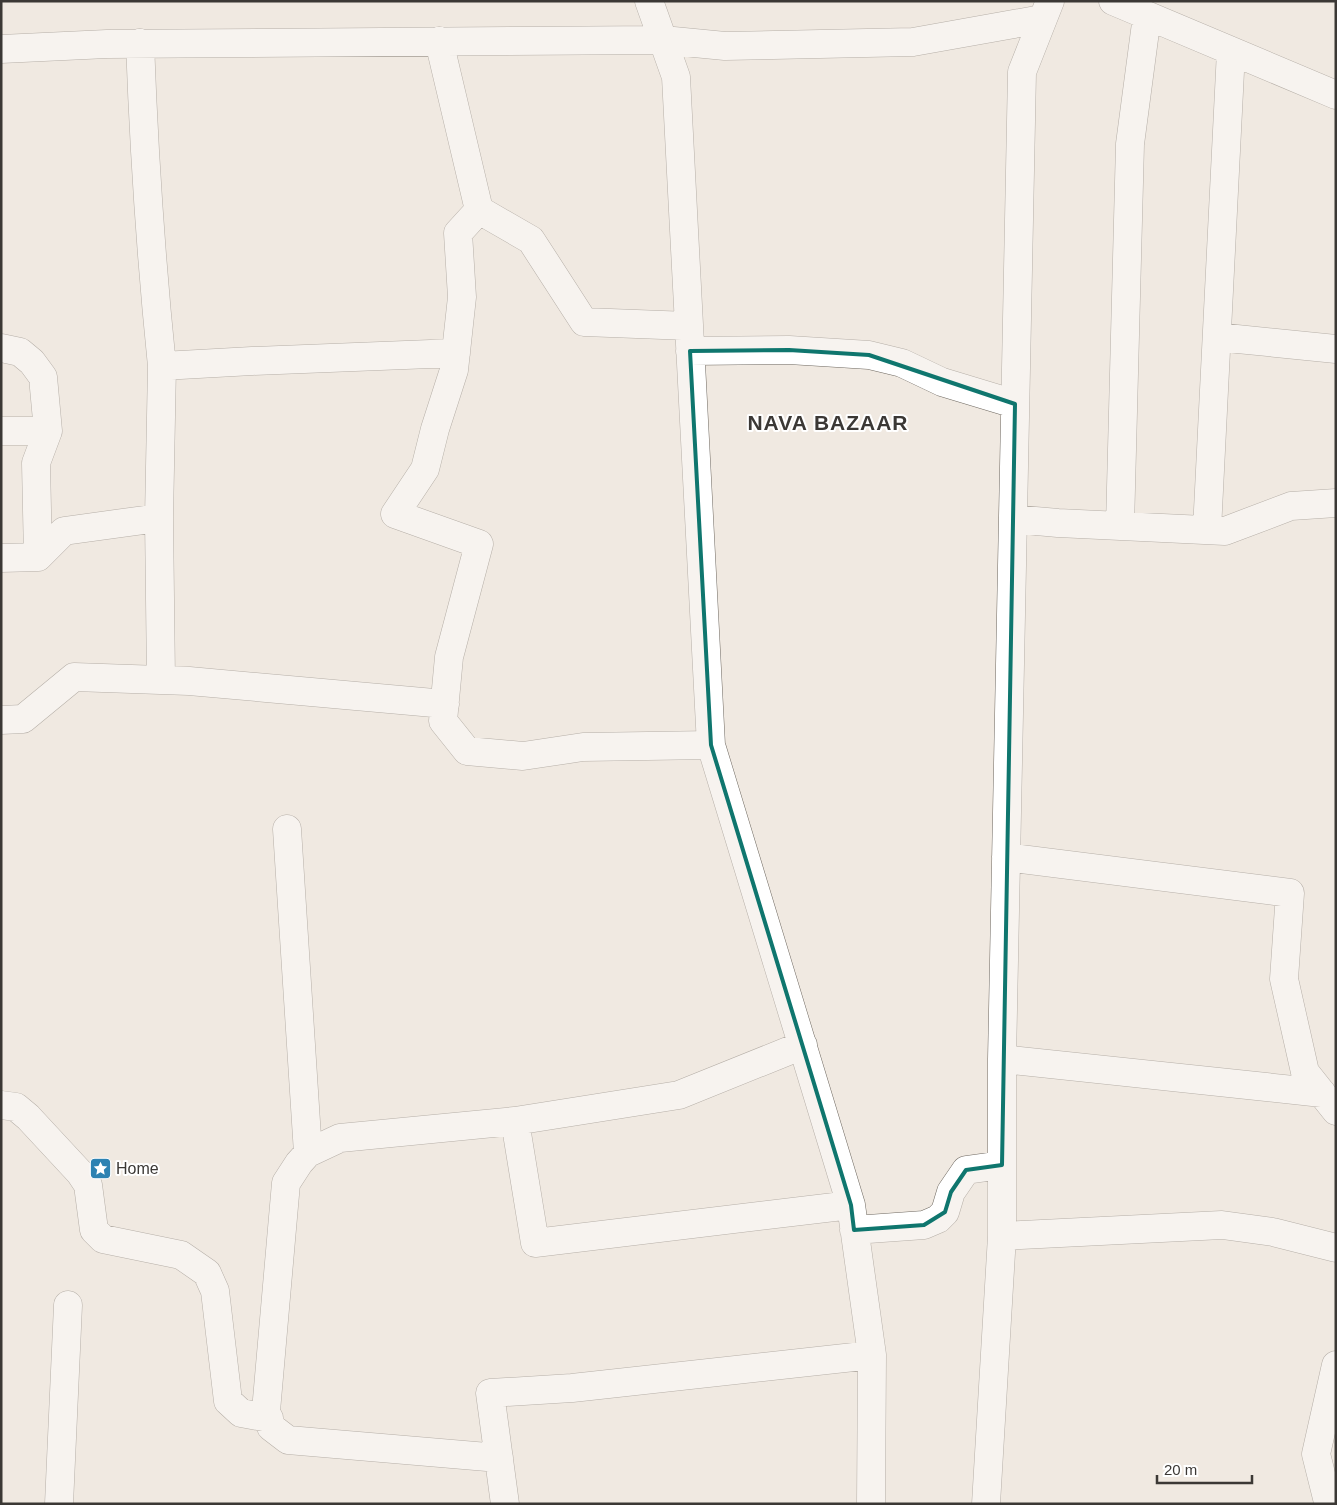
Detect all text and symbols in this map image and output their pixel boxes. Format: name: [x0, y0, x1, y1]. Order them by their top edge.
district label: NAVA BAZAAR: [747, 411, 909, 434]
place icon: Home: [88, 1156, 112, 1180]
place label: Home: [116, 1160, 159, 1177]
scale bar: [1157, 1452, 1252, 1484]
text: 20 m: [1164, 1461, 1197, 1478]

